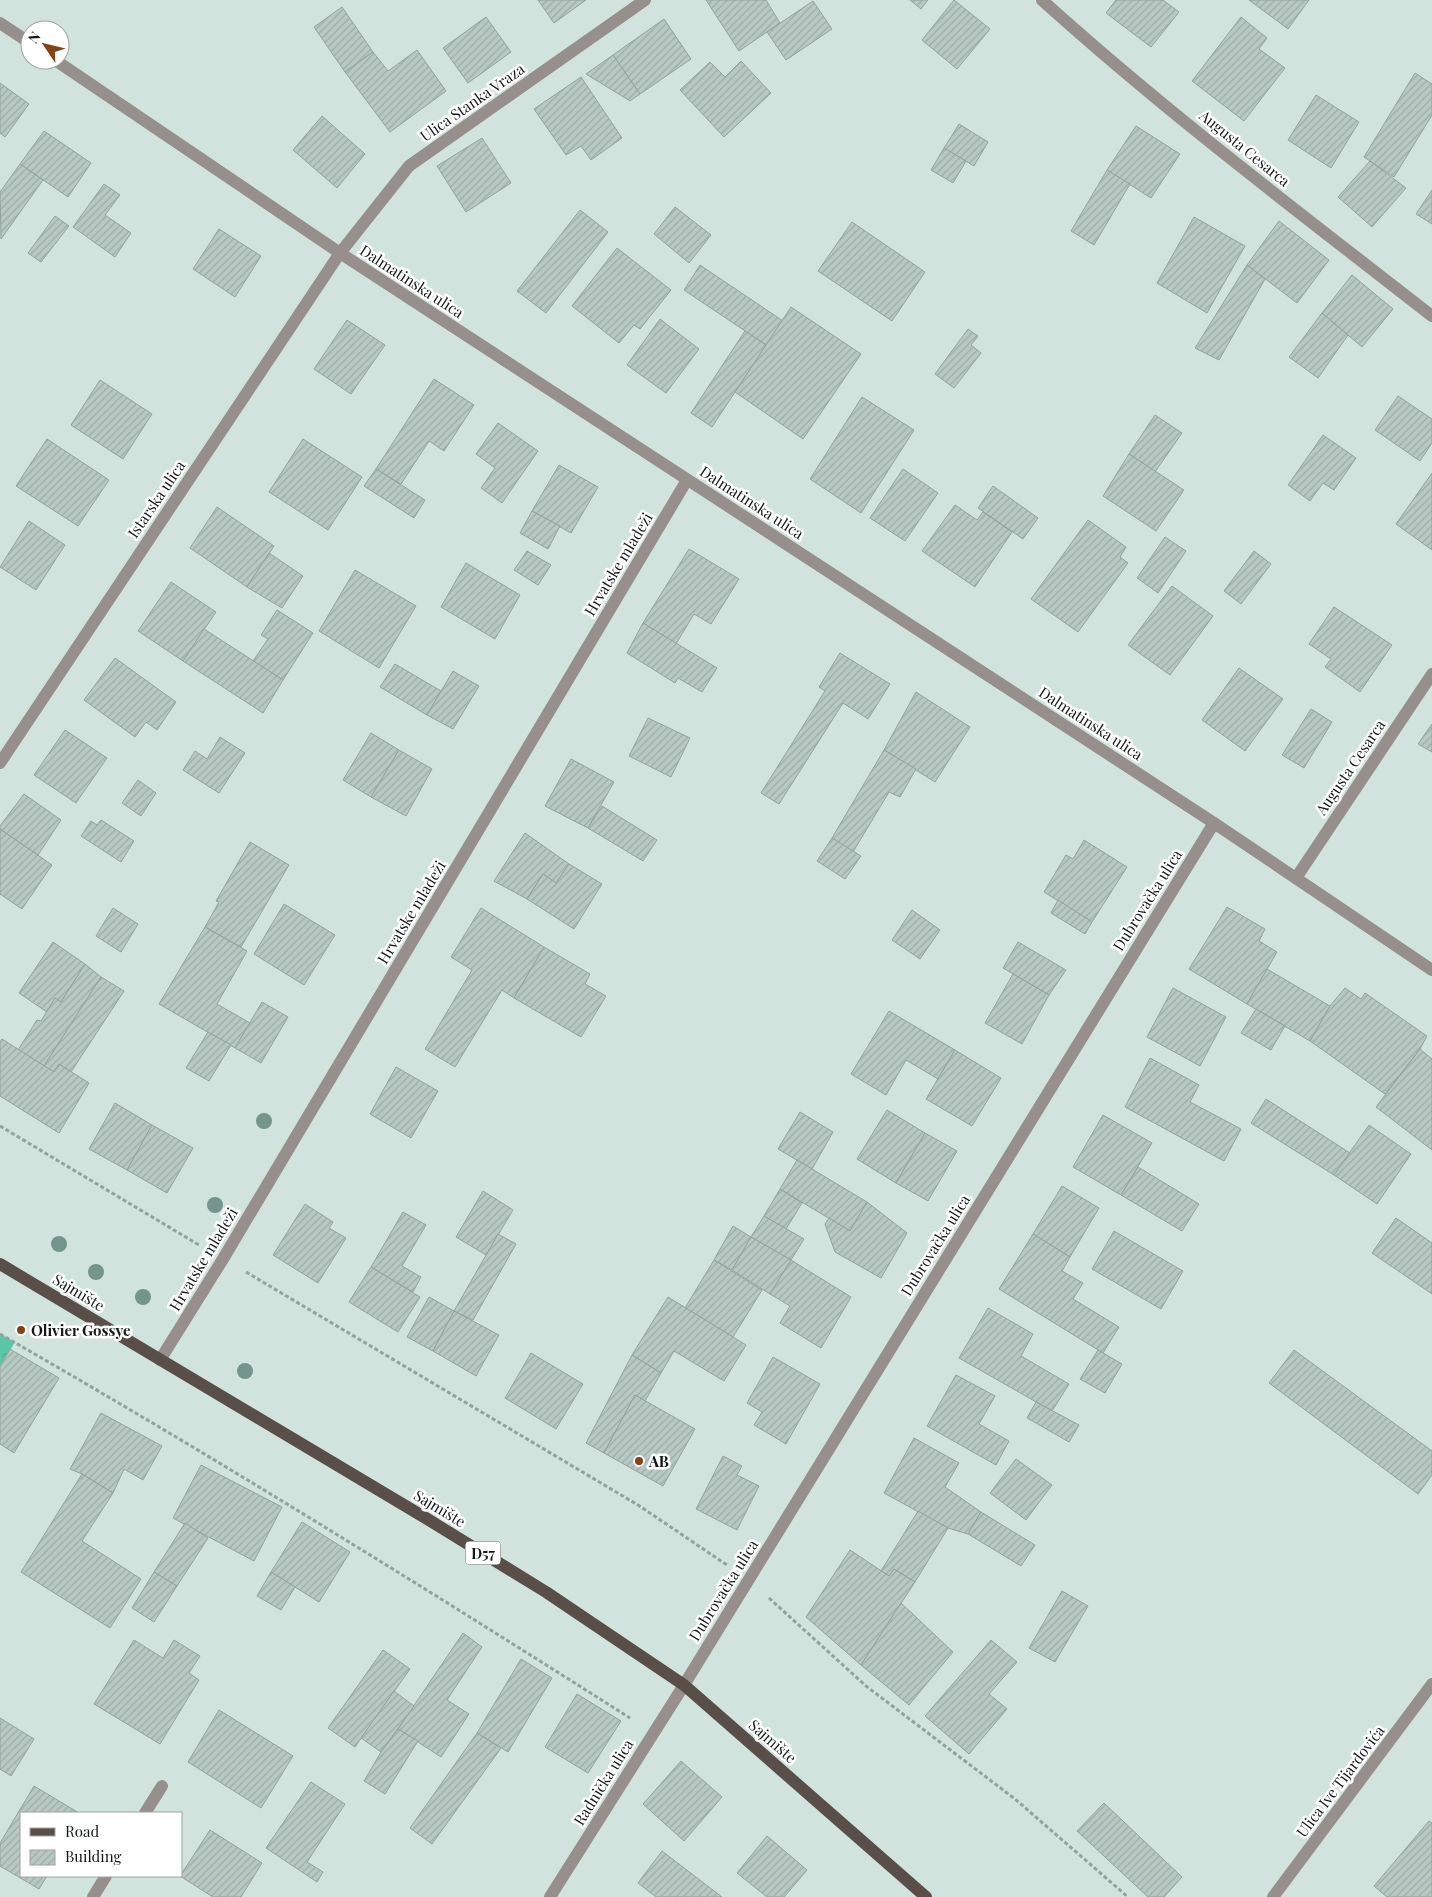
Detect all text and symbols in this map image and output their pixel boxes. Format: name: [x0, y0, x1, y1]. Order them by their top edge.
north arrow: [20, 20, 70, 70]
text: N: [23, 28, 45, 47]
street label: Ulica Stanka Vraza: [416, 58, 529, 146]
street label: Augusta Cesarca: [1195, 105, 1295, 191]
street label: Dalmatinska ulica: [356, 240, 468, 322]
street label: Istarska ulica: [123, 456, 190, 542]
street label: Dalmatinska ulica: [696, 461, 808, 543]
street label: Hrvatske mladeži: [579, 508, 657, 619]
street label: Dalmatinska ulica: [1035, 682, 1147, 764]
street label: Augusta Cesarca: [1310, 715, 1390, 819]
street label: Dubrovačka ulica: [1108, 845, 1186, 954]
street label: Hrvatske mladeži: [372, 856, 450, 967]
street label: Dubrovačka ulica: [896, 1190, 974, 1299]
street label: Hrvatske mladeži: [164, 1203, 242, 1314]
street label: Sajmište: [49, 1269, 109, 1315]
place label: Olivier Gossye: [31, 1320, 131, 1340]
marker: Olivier Gossye: [15, 1324, 27, 1336]
place label: AB: [648, 1451, 669, 1471]
marker: AB: [633, 1455, 645, 1467]
street label: Sajmište: [410, 1485, 470, 1531]
street label: Dubrovačka ulica: [684, 1535, 762, 1644]
road number: D57: [466, 1542, 500, 1565]
street label: Sajmište: [745, 1715, 801, 1767]
street label: Ulica Ive Tijardovića: [1291, 1721, 1389, 1841]
street label: Radnička ulica: [569, 1735, 638, 1829]
legend: [20, 1812, 182, 1877]
text: Road: [65, 1821, 99, 1841]
text: Building: [65, 1846, 122, 1866]

